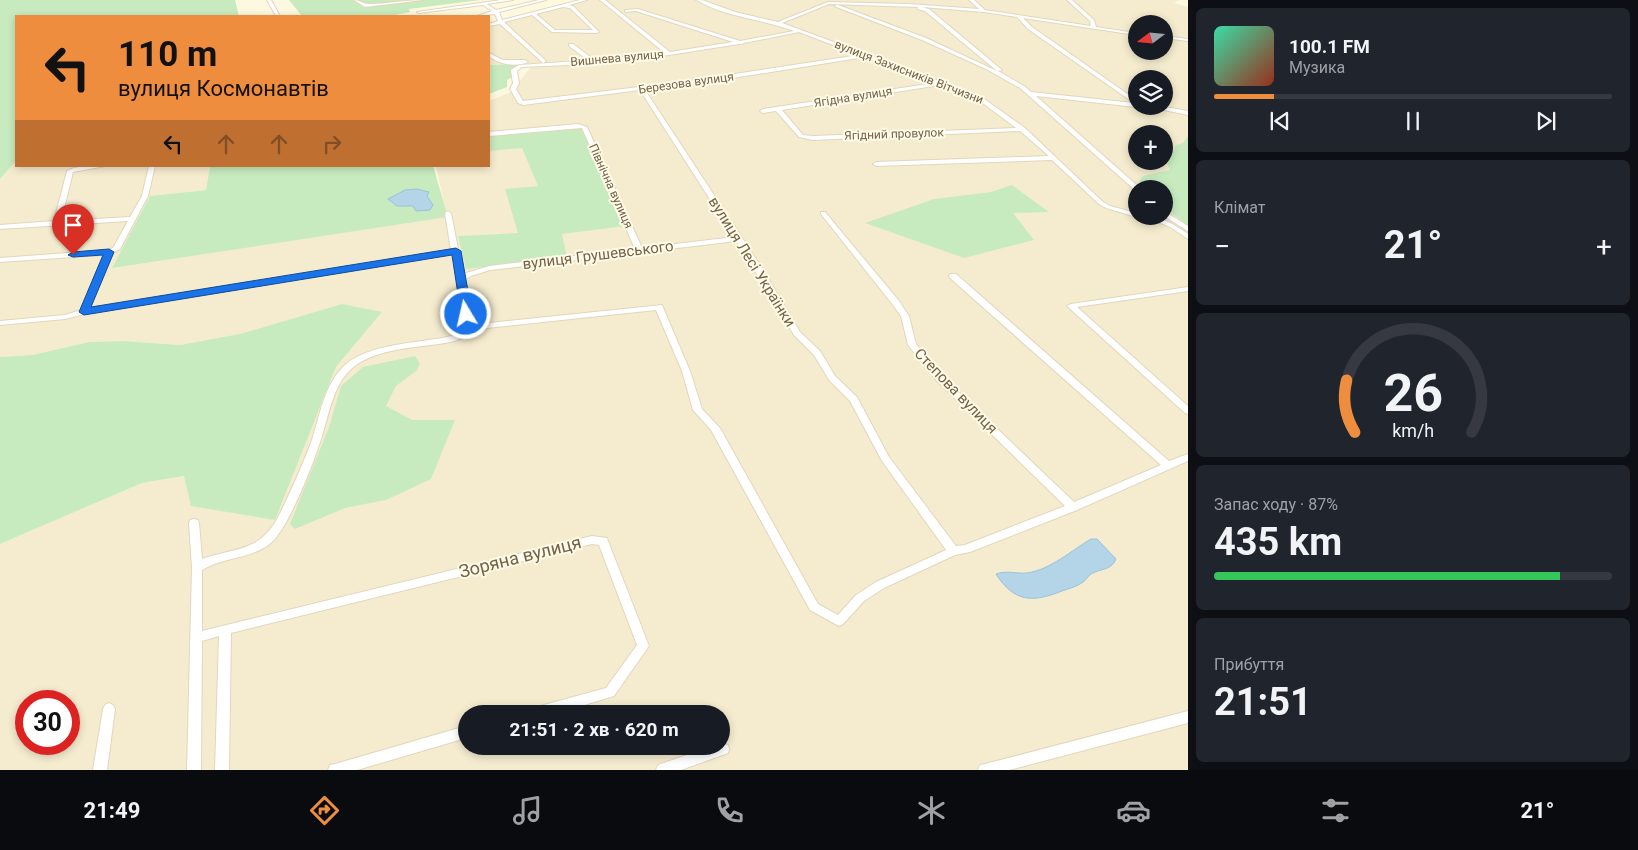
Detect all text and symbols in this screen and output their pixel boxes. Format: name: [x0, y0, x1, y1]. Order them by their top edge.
north arrow: [1128, 15, 1172, 60]
map controls: [1128, 15, 1173, 225]
text: 110 m: [118, 34, 217, 75]
icon: left: [35, 35, 100, 100]
text: 100.1 FM: [1289, 35, 1370, 58]
street label: вулиця Захисників Вітчизни: [833, 37, 985, 107]
street label: Вишнева вулиця: [570, 47, 664, 69]
text: Музика: [1289, 58, 1345, 77]
street label: Березова вулиця: [637, 69, 735, 97]
button: layers: [1128, 70, 1173, 115]
text: вулиця Космонавтів: [118, 76, 329, 101]
street label: Ягідна вулиця: [813, 84, 893, 110]
icon: previous: [1266, 107, 1294, 135]
icon: pause: [1399, 107, 1427, 135]
icon: next: [1532, 107, 1560, 135]
street label: Ягідний провулок: [844, 125, 945, 143]
button: +: [1128, 125, 1173, 170]
icon: left: [159, 130, 187, 158]
icon: ahead: [212, 130, 240, 158]
icon: ahead: [265, 130, 293, 158]
icon: right: [318, 130, 346, 158]
street label: Північна вулиця: [586, 142, 636, 230]
button: −: [1128, 180, 1173, 225]
street label: вулиця Лесі Українки: [705, 194, 799, 330]
text: Клімат: [1214, 198, 1266, 217]
pin: [52, 204, 94, 255]
icon: arrive: [59, 211, 87, 239]
text: 21°: [1384, 223, 1442, 267]
text: −: [1214, 230, 1230, 263]
text: +: [1596, 230, 1612, 263]
street label: вулиця Грушевського: [522, 237, 674, 273]
position arrow: [439, 287, 491, 339]
street label: Степова вулиця: [911, 345, 1001, 437]
text: 26: [1383, 363, 1443, 424]
text: km/h: [1392, 420, 1434, 441]
text: Запас ходу · 87%: [1214, 495, 1338, 514]
text: 435 km: [1214, 520, 1342, 564]
street label: Зоряна вулиця: [457, 531, 583, 582]
text: Прибуття: [1214, 655, 1284, 674]
text: 21:51: [1214, 680, 1312, 724]
speed limit sign: 30: [15, 690, 80, 755]
text: 21:51 · 2 хв · 620 m: [509, 718, 679, 741]
icon: directions: [307, 793, 342, 828]
icon: music: [510, 793, 545, 828]
icon: phone: [712, 793, 747, 828]
icon: climate: [914, 793, 949, 828]
icon: car: [1116, 793, 1151, 828]
icon: filters: [1318, 793, 1353, 828]
text: 21:49: [84, 798, 140, 823]
text: 21°: [1520, 798, 1554, 823]

